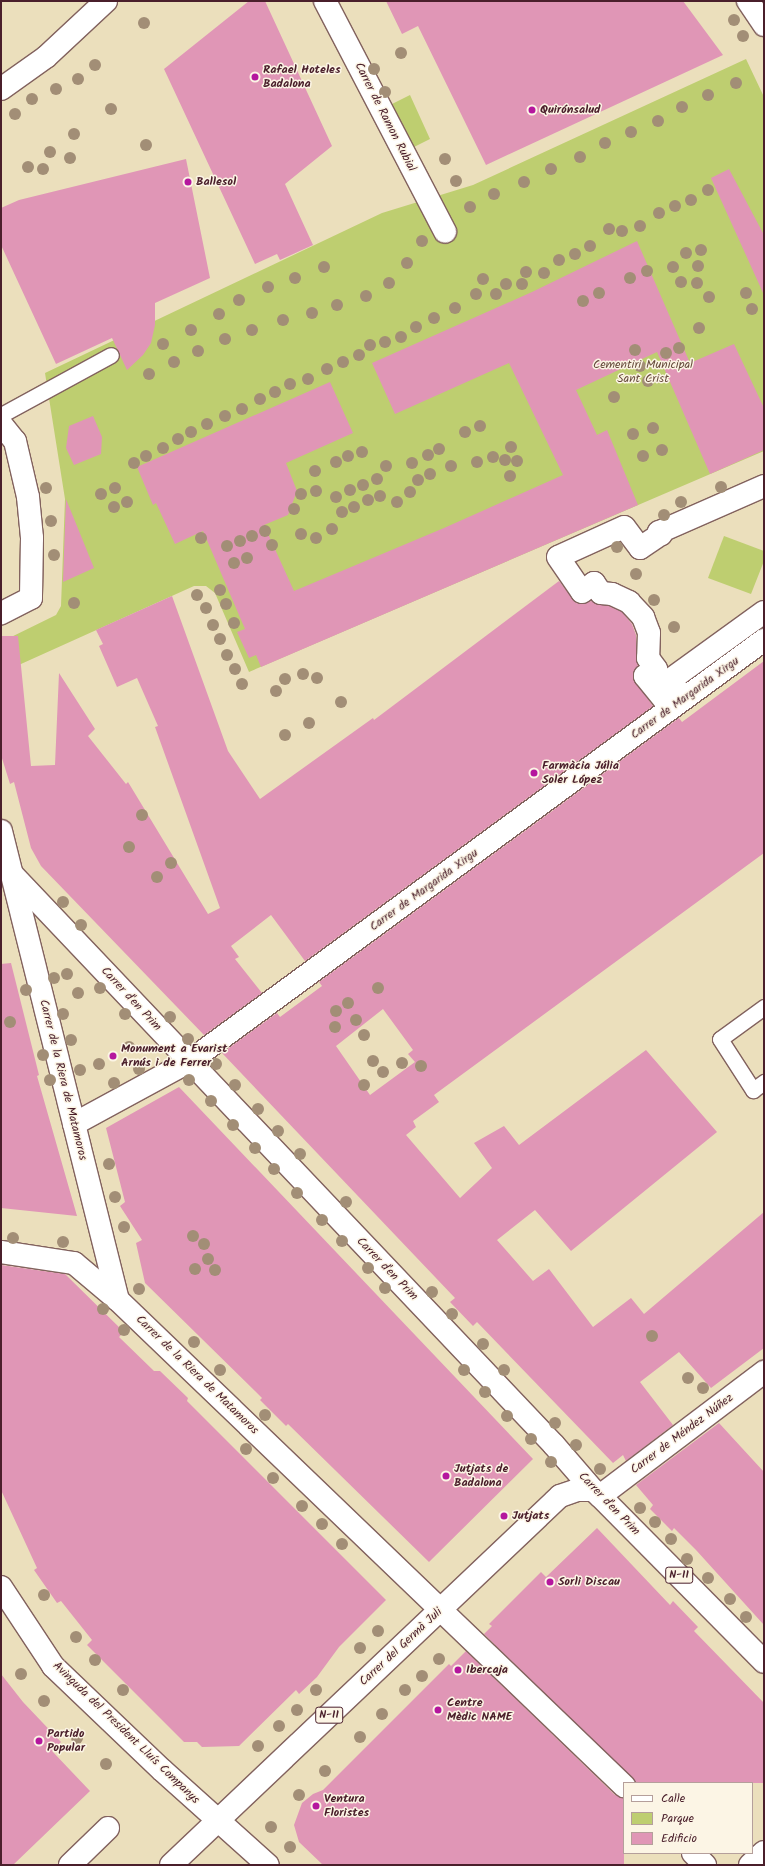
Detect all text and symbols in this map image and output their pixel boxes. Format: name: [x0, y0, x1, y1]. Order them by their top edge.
street label: Carrer de Ramon Rubial: [351, 60, 419, 174]
place label: Rafael Hoteles Badalona: [263, 63, 341, 91]
marker: Rafael Hoteles Badalona: [250, 72, 260, 82]
place label: Quirónsalud: [540, 103, 600, 117]
marker: Quirónsalud: [527, 105, 537, 115]
place label: Ballesol: [196, 175, 236, 189]
marker: Ballesol: [183, 177, 193, 187]
park label: Cementiri Municipal Sant Crist: [593, 358, 693, 386]
street label: Carrer de Margarida Xirgu: [628, 654, 742, 742]
place label: Farmàcia Júlia Soler López: [542, 759, 619, 787]
marker: Farmàcia Júlia Soler López: [529, 768, 539, 778]
street label: Carrer de Margarida Xirgu: [367, 846, 481, 934]
street label: Carrer d'en Prim: [98, 964, 164, 1034]
street label: Carrer de la Riera de Matamoros: [36, 998, 90, 1162]
place label: Monument a Evarist Arnús i de Ferrer: [121, 1042, 227, 1070]
marker: Monument a Evarist Arnús i de Ferrer: [108, 1051, 118, 1061]
street label: Carrer d'en Prim: [353, 1234, 421, 1304]
street label: Carrer de la Riera de Matamoros: [133, 1312, 261, 1438]
street label: Carrer de Méndez Núñez: [628, 1391, 736, 1477]
place label: Jutjats de Badalona: [454, 1462, 508, 1490]
street label: Carrer d'en Prim: [575, 1469, 643, 1539]
marker: Jutjats de Badalona: [441, 1471, 451, 1481]
place label: Jutjats: [512, 1509, 549, 1523]
marker: Jutjats: [499, 1511, 509, 1521]
road number: N-II: [665, 1566, 693, 1584]
place label: Sorli Discau: [558, 1575, 620, 1589]
marker: Sorli Discau: [545, 1577, 555, 1587]
street label: Carrer del Germà Juli: [357, 1605, 445, 1689]
street label: Avinguda del President Lluís Companys: [50, 1659, 202, 1807]
place label: Ibercaja: [466, 1663, 508, 1677]
marker: Ibercaja: [453, 1665, 463, 1675]
place label: Centre Mèdic NAME: [447, 1696, 512, 1724]
marker: Centre Mèdic NAME: [432, 1704, 444, 1716]
road number: N-II: [315, 1706, 343, 1724]
place label: Partido Popular: [47, 1727, 85, 1755]
marker: Partido Popular: [34, 1736, 44, 1746]
legend: [623, 1782, 753, 1854]
text: Calle: [661, 1789, 685, 1808]
place label: Ventura Floristes: [324, 1792, 369, 1820]
marker: Ventura Floristes: [311, 1801, 321, 1811]
text: Parque: [661, 1809, 694, 1828]
text: Edificio: [661, 1829, 697, 1848]

